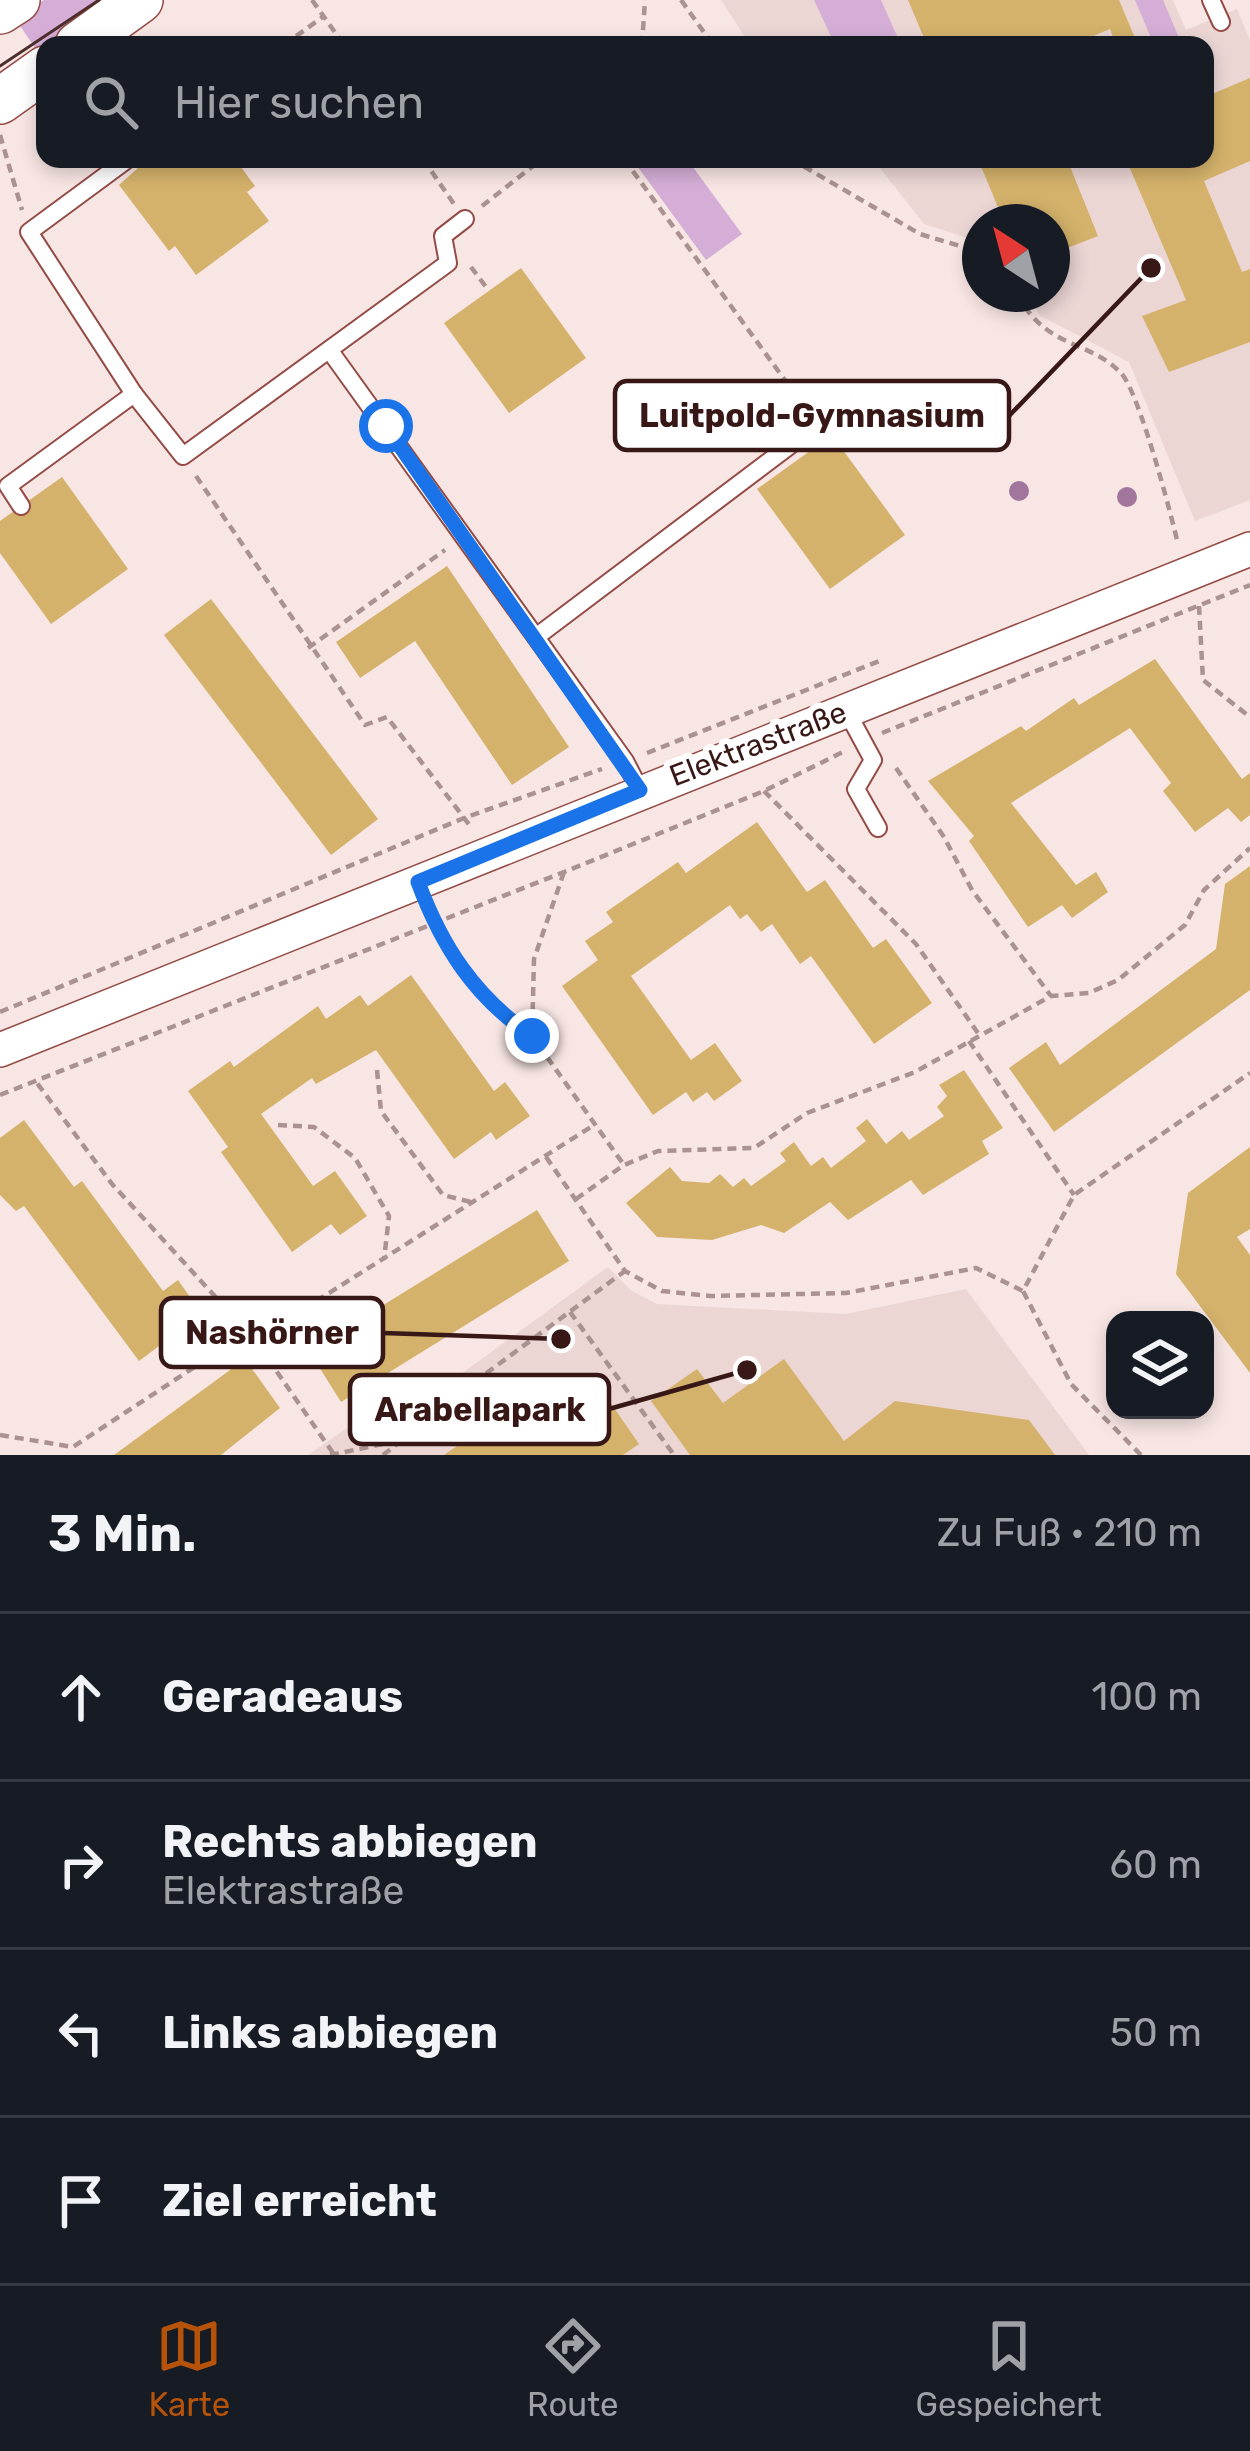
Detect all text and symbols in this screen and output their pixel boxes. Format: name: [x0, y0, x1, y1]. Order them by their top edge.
search box: [36, 36, 1214, 168]
icon: search: [78, 69, 144, 135]
text: Hier suchen: [174, 76, 424, 129]
north arrow: [962, 204, 1070, 312]
callout: Luitpold-Gymnasium: [615, 381, 1009, 450]
text: Luitpold-Gymnasium: [639, 396, 985, 435]
route start: [359, 399, 413, 453]
street label: Elektrastraße: [665, 694, 851, 794]
route end: [505, 1009, 559, 1063]
callout: Nashörner: [161, 1298, 383, 1367]
map controls: [1106, 1311, 1214, 1419]
button: layers: [1106, 1311, 1214, 1419]
text: Nashörner: [185, 1313, 359, 1352]
callout: Arabellapark: [350, 1375, 609, 1444]
text: Arabellapark: [374, 1390, 586, 1429]
text: 3 Min.: [48, 1503, 197, 1564]
text: Zu Fuß · 210 m: [937, 1510, 1202, 1556]
icon: ahead: [48, 1664, 114, 1730]
text: Geradeaus: [162, 1670, 403, 1723]
text: 100 m: [1092, 1674, 1202, 1720]
text: Rechts abbiegen: [162, 1815, 538, 1868]
icon: right: [48, 1832, 114, 1898]
text: 60 m: [1109, 1842, 1202, 1888]
text: Elektrastraße: [162, 1868, 404, 1914]
icon: left: [48, 2000, 114, 2066]
text: Links abbiegen: [162, 2006, 498, 2059]
text: 50 m: [1110, 2010, 1202, 2056]
icon: arrive: [48, 2168, 114, 2234]
text: Ziel erreicht: [162, 2174, 437, 2227]
tab: Karte: [148, 2313, 230, 2424]
tab: Route: [527, 2313, 619, 2424]
tab: Gespeichert: [915, 2313, 1102, 2424]

